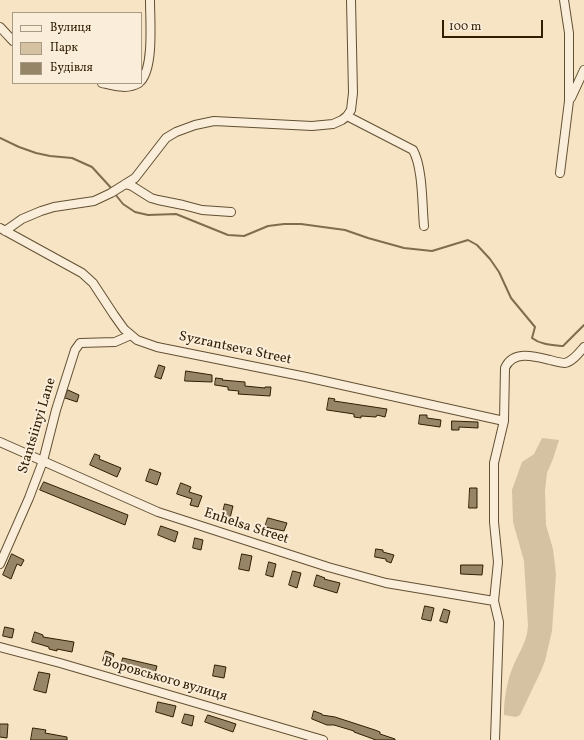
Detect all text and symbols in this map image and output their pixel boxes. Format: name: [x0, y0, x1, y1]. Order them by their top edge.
legend: [12, 12, 142, 84]
scale bar: [444, 12, 545, 38]
text: 100 m: [449, 19, 481, 35]
text: Вулиця: [50, 20, 91, 36]
text: Парк: [50, 40, 78, 56]
text: Будівля: [50, 60, 93, 76]
street label: Syzrantseva Street: [177, 329, 293, 369]
street label: Stantsiinyi Lane: [15, 376, 61, 476]
street label: Enhelsa Street: [201, 505, 291, 549]
street label: Воровського вулиця: [101, 654, 229, 706]

